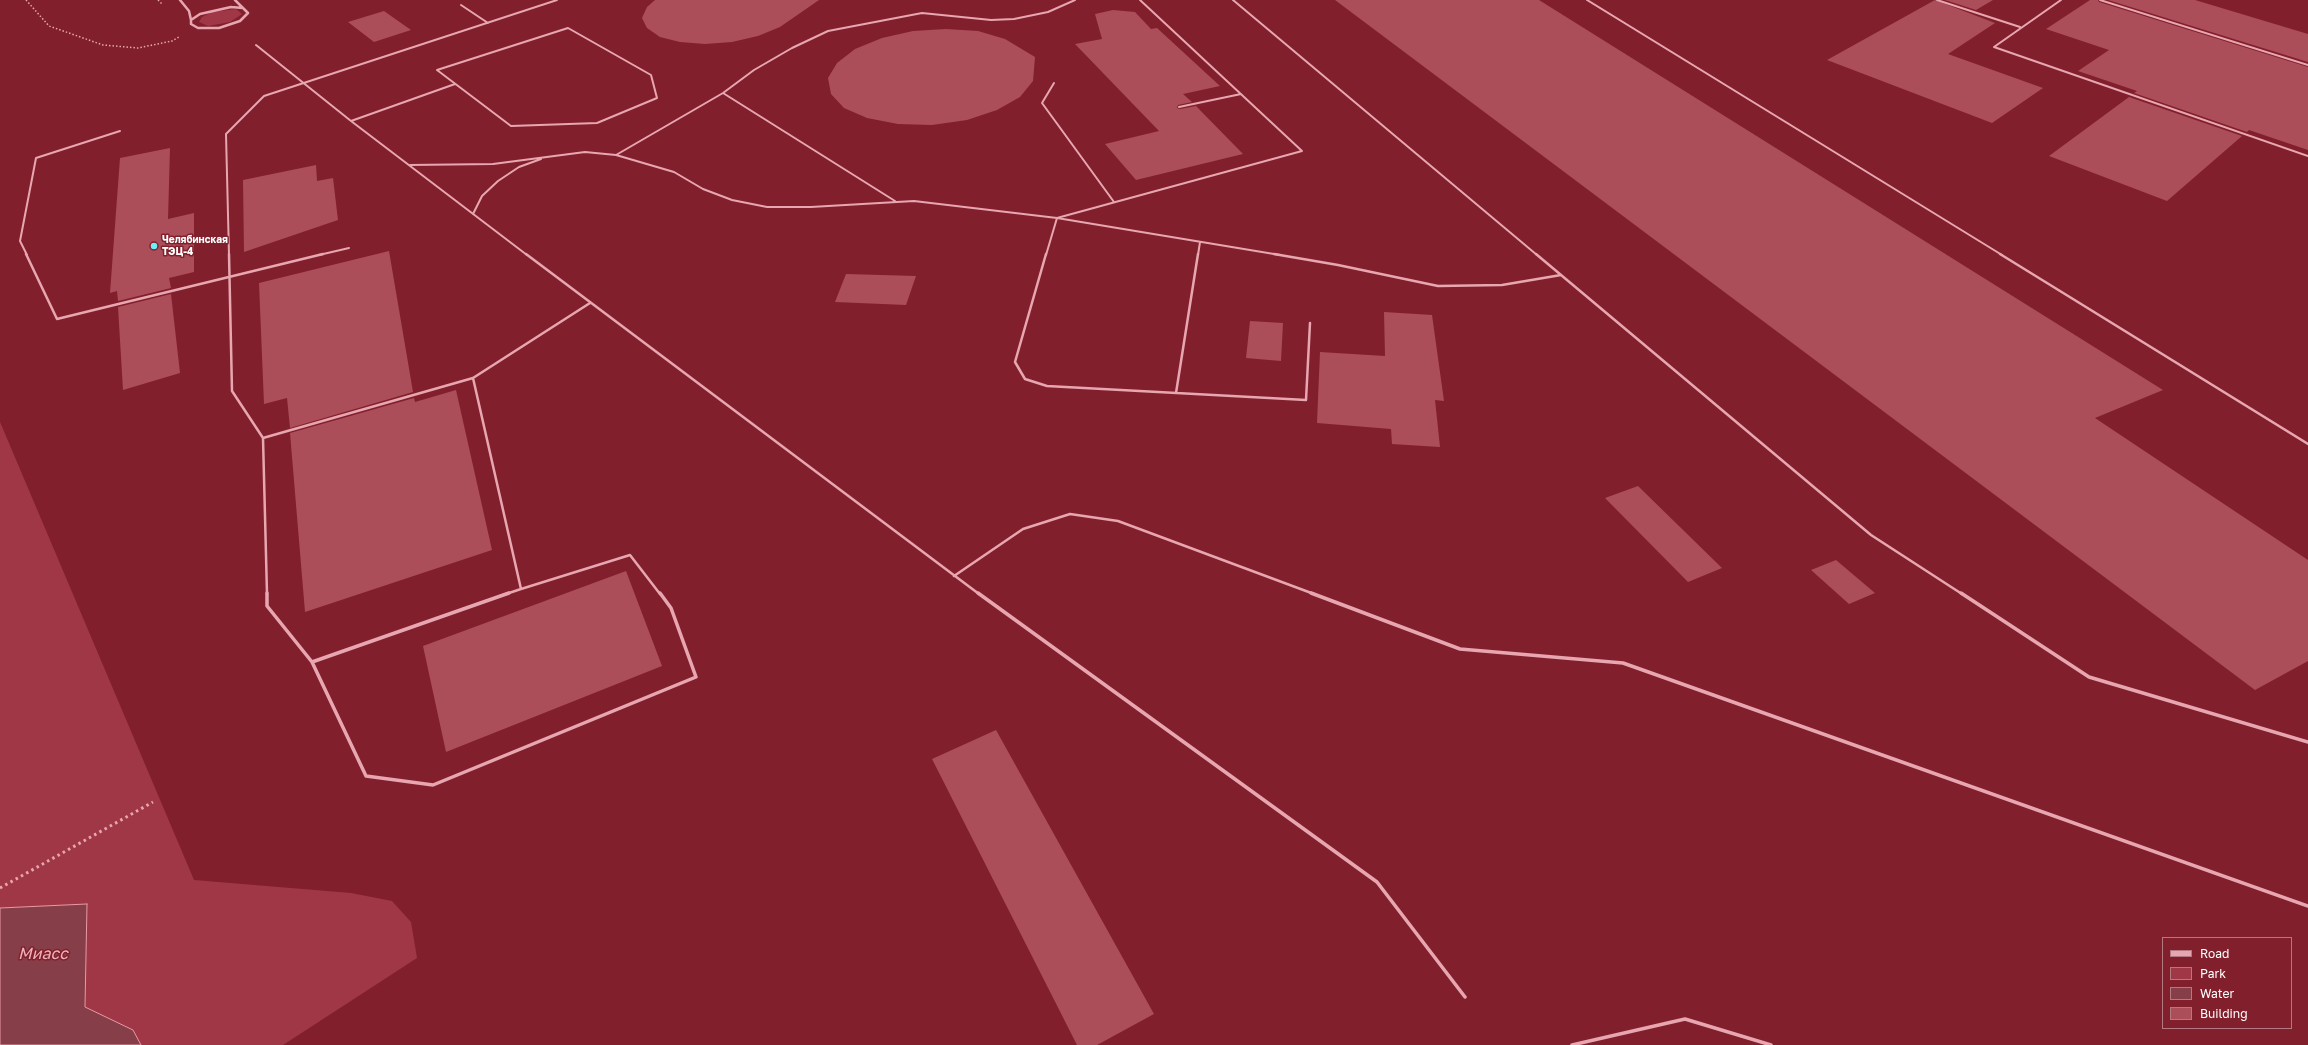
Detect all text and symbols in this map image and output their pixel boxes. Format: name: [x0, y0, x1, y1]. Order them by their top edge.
place label: Челябинская ТЭЦ-4: [162, 234, 228, 258]
marker: Челябинская ТЭЦ-4: [149, 241, 159, 251]
legend: [2162, 937, 2292, 1029]
water label: Миасс: [18, 944, 68, 964]
text: Road: [2200, 946, 2229, 961]
text: Park: [2200, 966, 2226, 981]
text: Water: [2200, 986, 2234, 1001]
text: Building: [2200, 1006, 2248, 1021]

